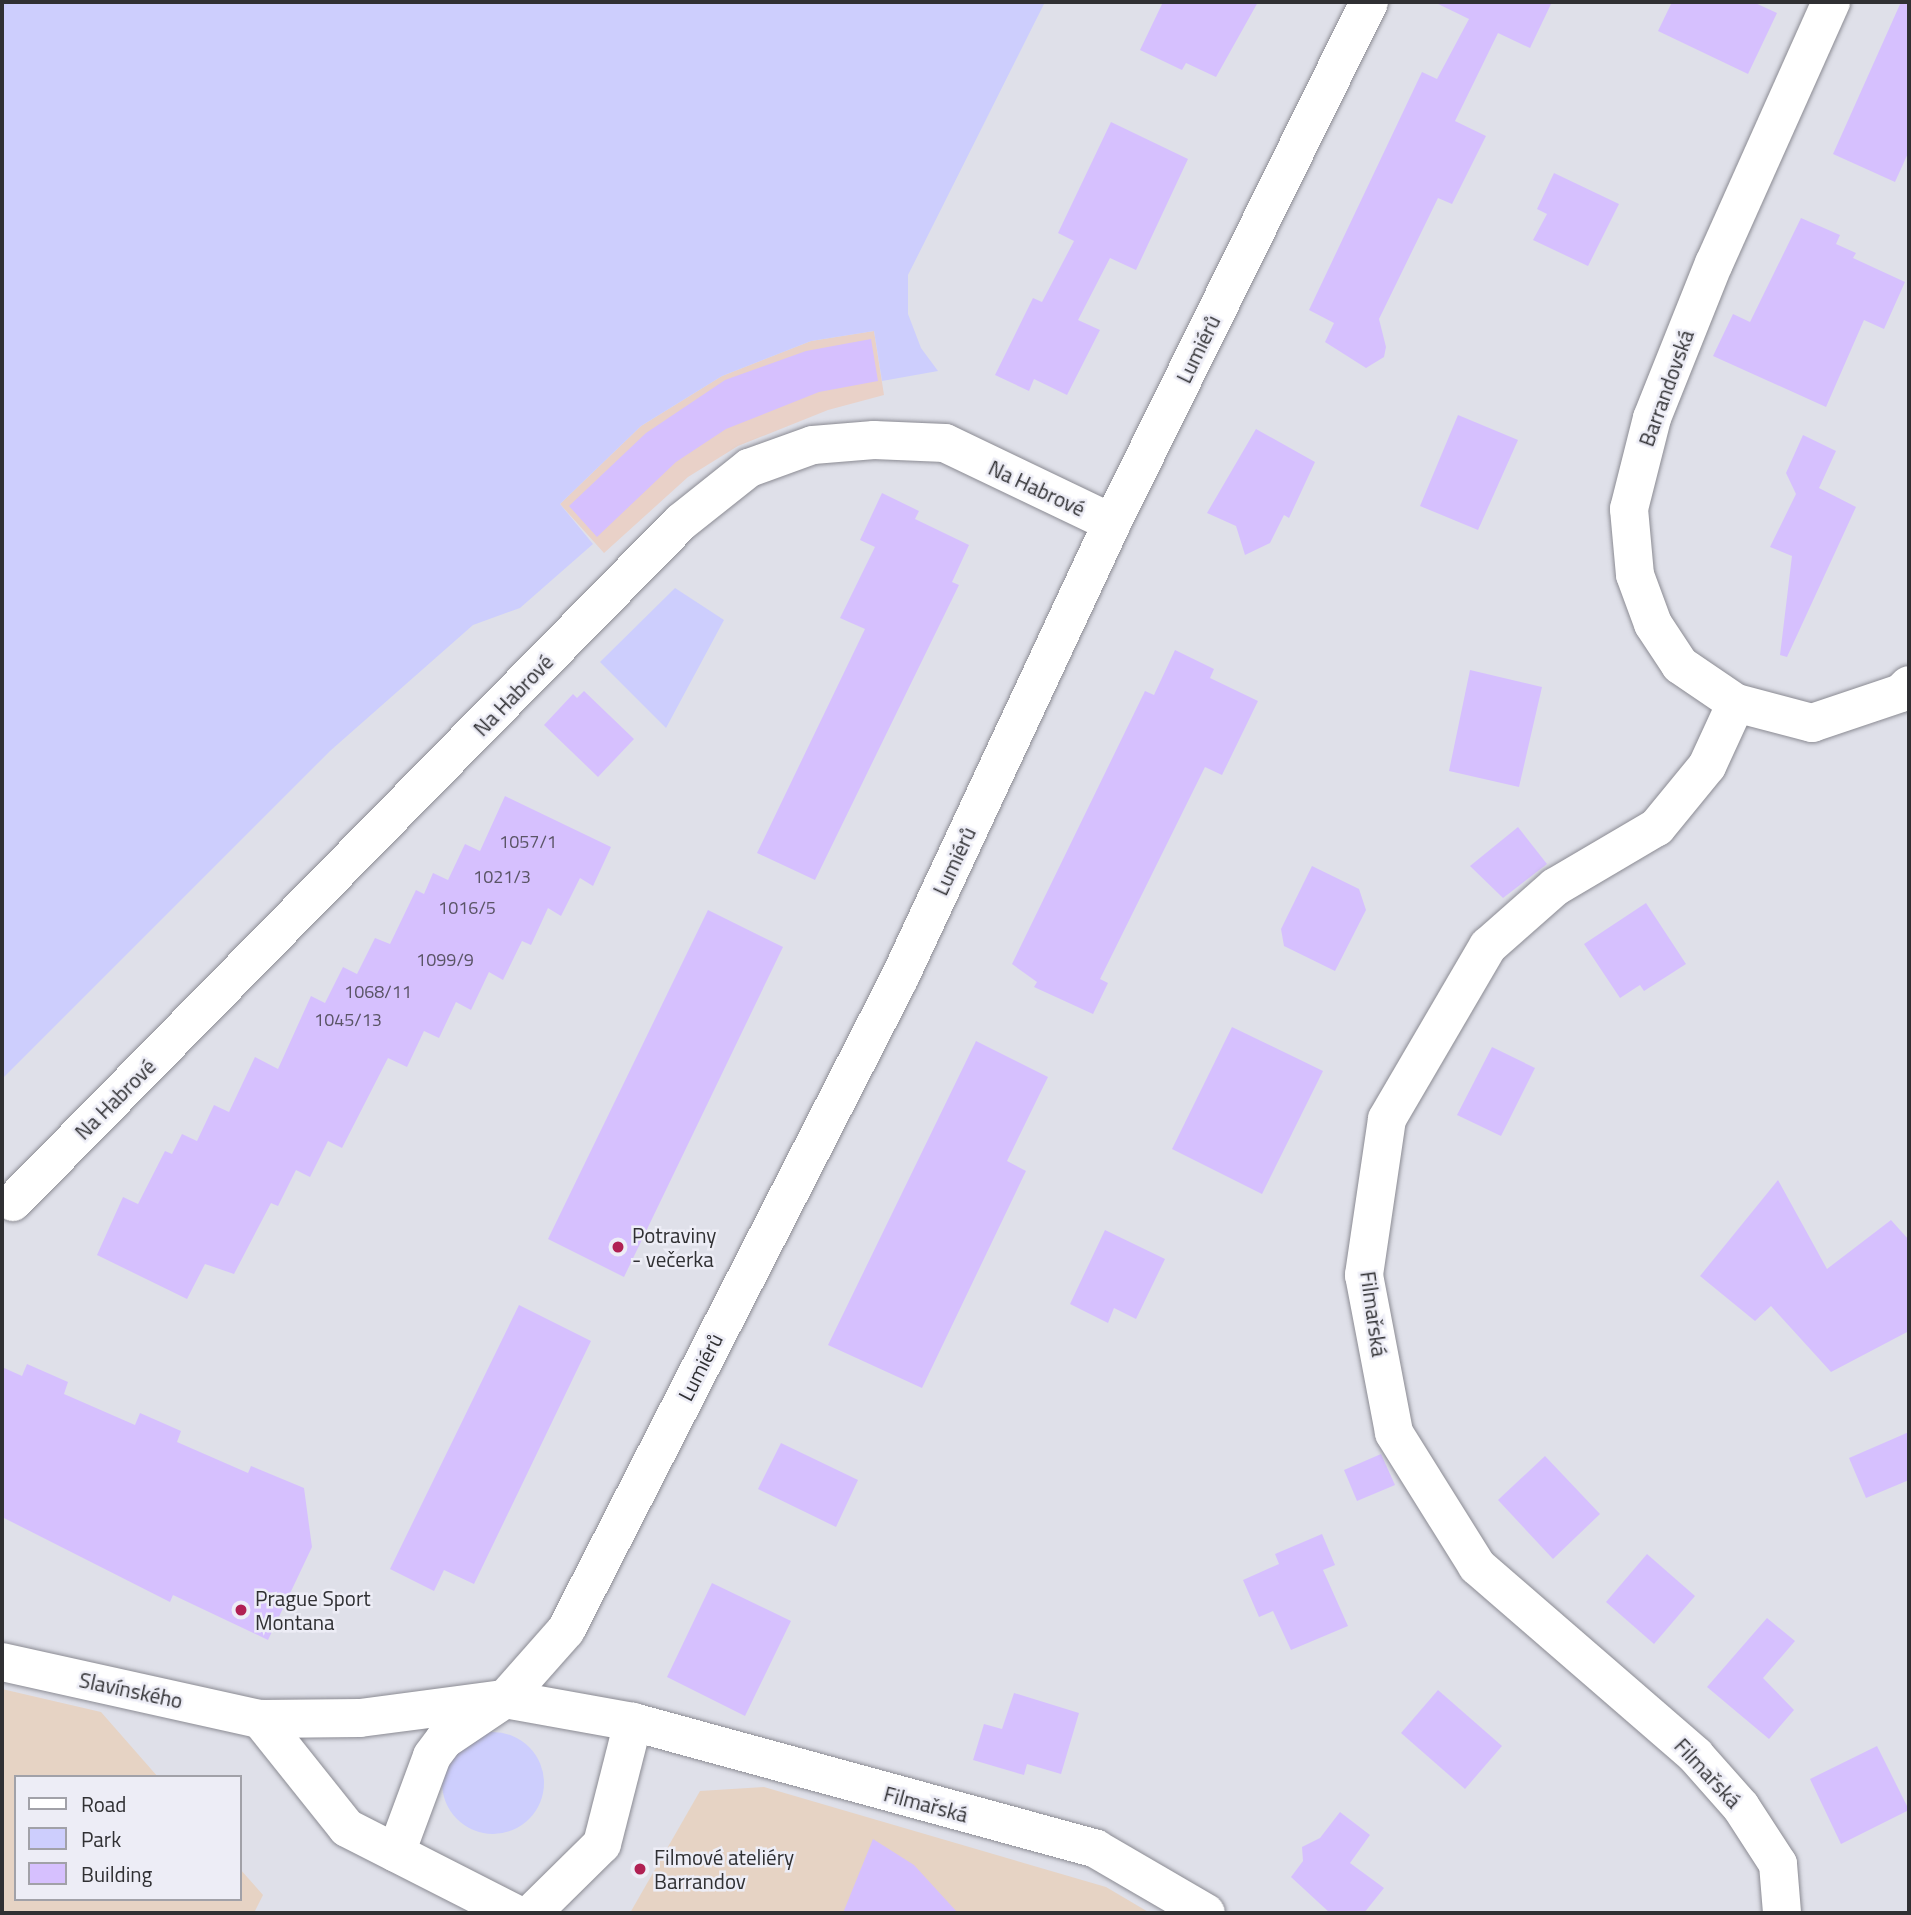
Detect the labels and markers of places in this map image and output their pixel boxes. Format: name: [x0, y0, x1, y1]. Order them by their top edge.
place label: Potraviny - večerka: [632, 1222, 716, 1272]
marker: Potraviny - večerka: [610, 1239, 626, 1255]
place label: Prague Sport Montana: [255, 1585, 371, 1635]
marker: Prague Sport Montana: [233, 1602, 249, 1618]
place label: Filmové ateliéry Barrandov: [654, 1844, 794, 1894]
marker: Filmové ateliéry Barrandov: [632, 1861, 648, 1877]

